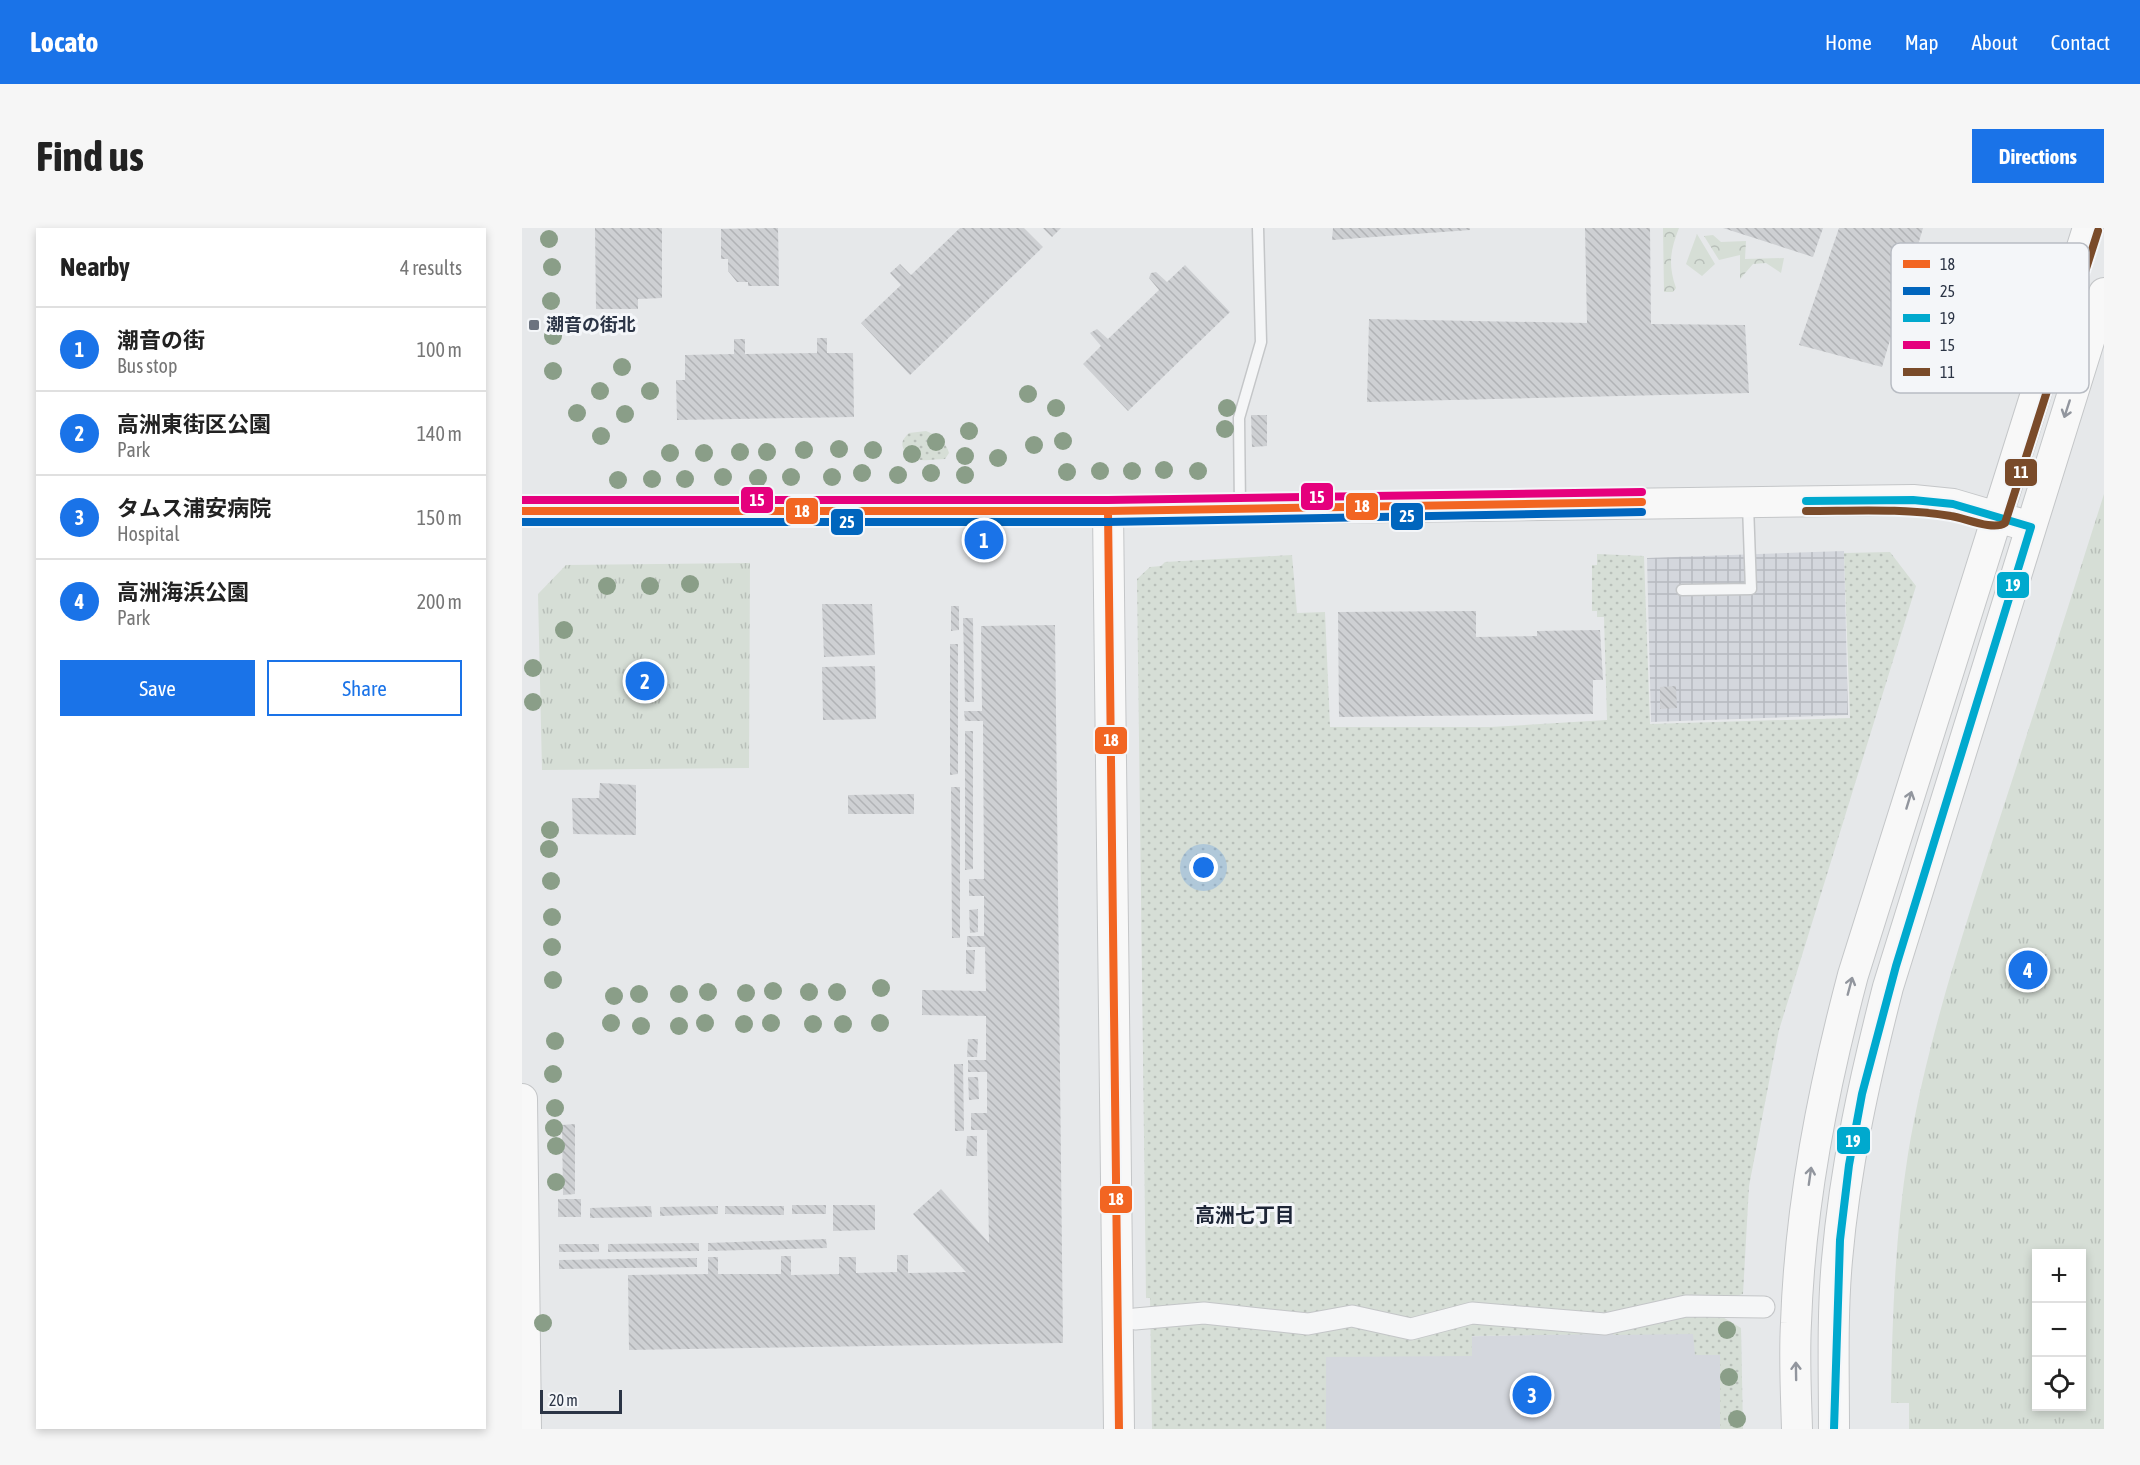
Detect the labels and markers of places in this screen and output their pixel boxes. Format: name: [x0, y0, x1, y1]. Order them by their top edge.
place label: 潮音の街北: [546, 314, 636, 335]
marker: 潮音の街北: [527, 318, 541, 332]
pin: 1: [964, 518, 1004, 562]
pin: 2: [626, 658, 664, 704]
pin: 4: [2008, 948, 2048, 992]
pin: 3: [1512, 1372, 1552, 1418]

